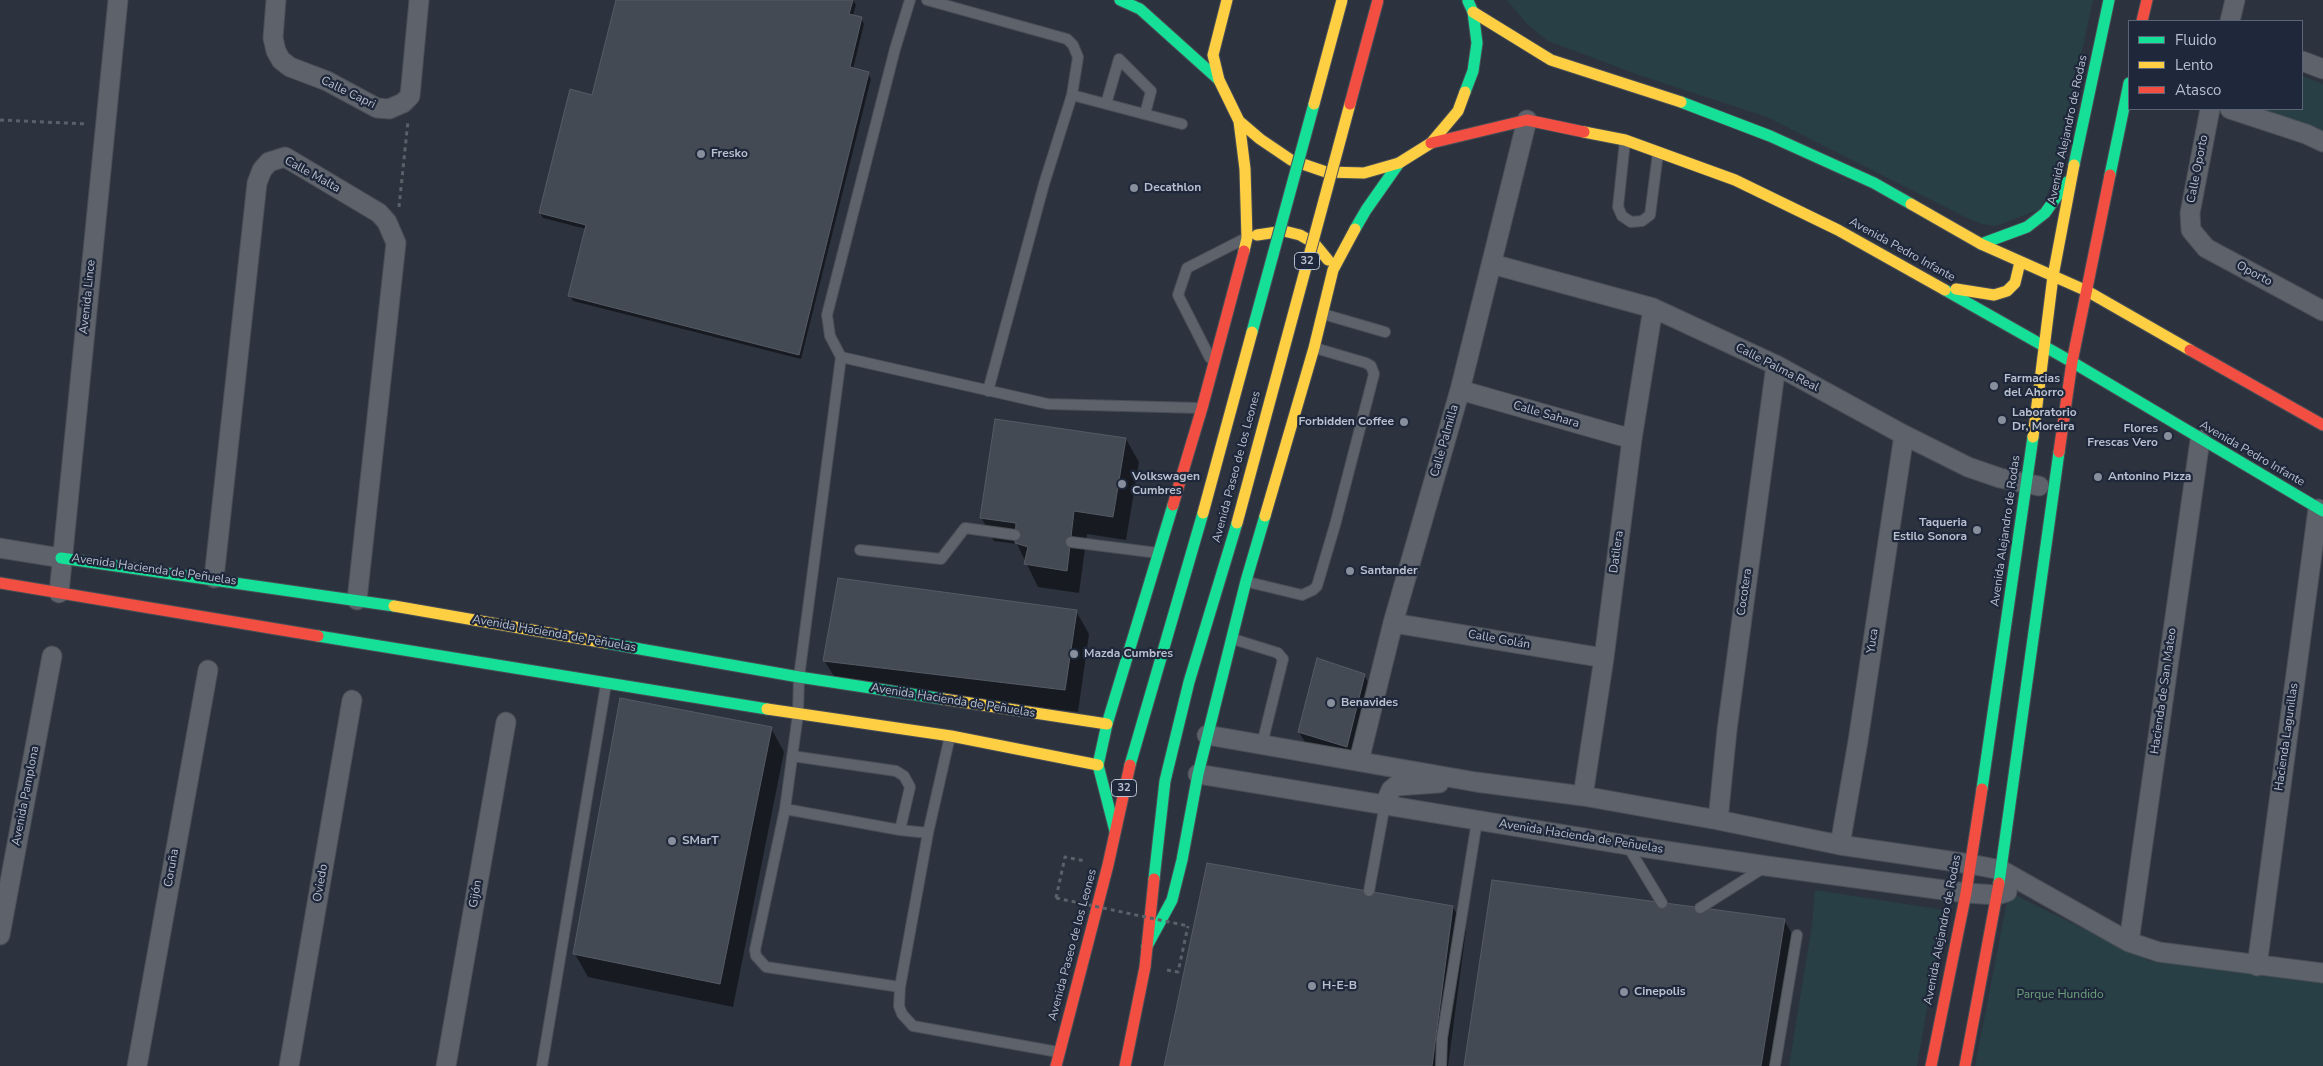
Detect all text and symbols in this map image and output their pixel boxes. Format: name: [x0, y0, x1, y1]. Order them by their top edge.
legend: [2128, 20, 2303, 110]
text: Fluido: [2175, 30, 2217, 50]
street label: Avenida Alejandro de Rodas: [2045, 54, 2091, 206]
text: Lento: [2175, 55, 2213, 75]
street label: Calle Capri: [318, 74, 378, 112]
text: Atasco: [2175, 80, 2221, 100]
street label: Calle Oporto: [2184, 134, 2212, 204]
place label: Fresko: [711, 147, 748, 161]
marker: Fresko: [695, 148, 707, 160]
street label: Calle Malta: [282, 154, 342, 196]
place label: Decathlon: [1144, 181, 1201, 195]
marker: Decathlon: [1128, 182, 1140, 194]
street label: Avenida Pedro Infante: [1846, 215, 1958, 285]
road number: 32: [1294, 252, 1320, 270]
street label: Avenida Lince: [77, 259, 99, 335]
street label: Oporto: [2234, 259, 2274, 289]
street label: Calle Palma Real: [1733, 341, 1821, 395]
place label: Farmacias del Ahorro: [2004, 372, 2064, 400]
marker: Farmacias del Ahorro: [1988, 380, 2000, 392]
street label: Avenida Paseo de los Leones: [1210, 390, 1264, 544]
street label: Calle Sahara: [1511, 399, 1581, 431]
street label: Calle Palmilla: [1428, 403, 1462, 479]
place label: Laboratorio Dr, Moreira: [2012, 406, 2077, 434]
marker: Laboratorio Dr, Moreira: [1996, 414, 2008, 426]
place label: Forbidden Coffee: [1299, 415, 1394, 429]
marker: Forbidden Coffee: [1398, 416, 1410, 428]
street label: Avenida Pedro Infante: [2197, 418, 2307, 490]
place label: Flores Frescas Vero: [2087, 422, 2158, 450]
marker: Flores Frescas Vero: [2162, 430, 2174, 442]
street label: Avenida Alejandro de Rodas: [1988, 454, 2024, 608]
place label: Volkswagen Cumbres: [1132, 470, 1200, 498]
place label: Antonino Pizza: [2108, 470, 2191, 484]
marker: Antonino Pizza: [2092, 471, 2104, 483]
marker: Volkswagen Cumbres: [1116, 478, 1128, 490]
place label: Taqueria Estilo Sonora: [1893, 516, 1967, 544]
marker: Taqueria Estilo Sonora: [1971, 524, 1983, 536]
street label: Datilera: [1607, 530, 1627, 574]
street label: Avenida Hacienda de Peñuelas: [71, 551, 237, 589]
place label: Santander: [1360, 564, 1418, 578]
marker: Santander: [1344, 565, 1356, 577]
street label: Cocotera: [1735, 567, 1755, 617]
street label: Avenida Hacienda de Peñuelas: [471, 612, 637, 656]
street label: Calle Golán: [1467, 627, 1531, 653]
street label: Hacienda de San Mateo: [2148, 627, 2180, 755]
street label: Yuca: [1864, 628, 1882, 654]
place label: Mazda Cumbres: [1084, 647, 1173, 661]
marker: Mazda Cumbres: [1068, 648, 1080, 660]
street label: Avenida Hacienda de Peñuelas: [870, 681, 1036, 721]
street label: Hacienda Lagunillas: [2272, 682, 2302, 792]
place label: Benavides: [1341, 696, 1398, 710]
marker: Benavides: [1325, 697, 1337, 709]
street label: Avenida Pamplona: [9, 745, 43, 847]
road number: 32: [1112, 780, 1136, 796]
street label: Avenida Hacienda de Peñuelas: [1498, 817, 1664, 857]
place label: SMarT: [682, 834, 719, 848]
marker: SMarT: [666, 835, 678, 847]
street label: Coruña: [162, 848, 182, 888]
street label: Avenida Alejandro de Rodas: [1921, 854, 1965, 1006]
street label: Oviedo: [311, 863, 331, 903]
street label: Avenida Paseo de los Leones: [1046, 868, 1100, 1022]
street label: Gijón: [466, 879, 486, 909]
place label: H-E-B: [1322, 979, 1357, 993]
marker: H-E-B: [1306, 980, 1318, 992]
place label: Cinepolis: [1634, 985, 1686, 999]
marker: Cinepolis: [1618, 986, 1630, 998]
park label: Parque Hundido: [2016, 988, 2104, 1002]

